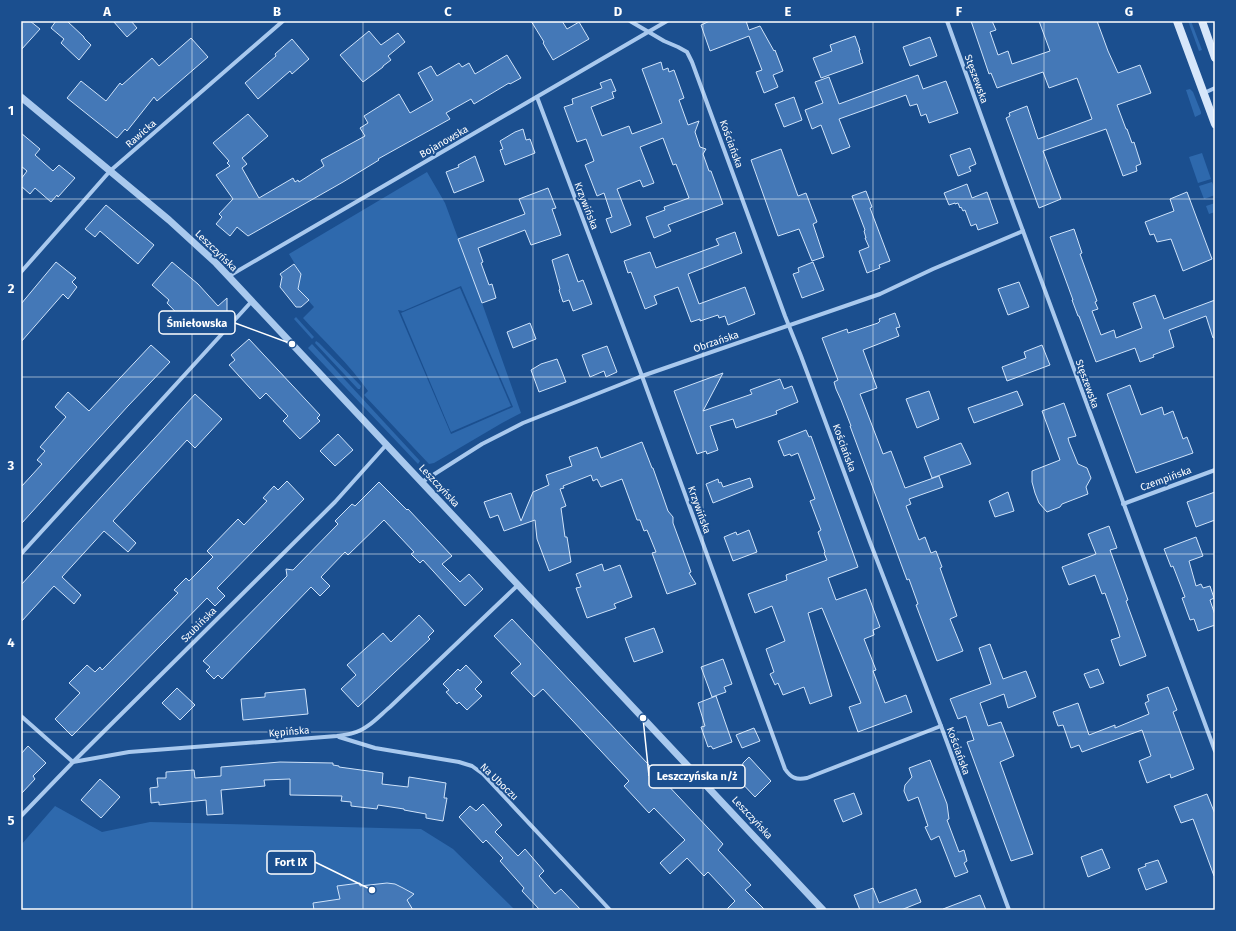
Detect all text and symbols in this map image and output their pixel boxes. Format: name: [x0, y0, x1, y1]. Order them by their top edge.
text: A: [102, 4, 111, 19]
text: B: [273, 4, 281, 19]
text: C: [444, 4, 452, 19]
text: D: [614, 4, 623, 19]
text: E: [785, 4, 792, 19]
text: F: [956, 4, 963, 19]
text: G: [1125, 4, 1133, 19]
street label: Stęszewska: [962, 53, 990, 105]
text: 1: [8, 103, 14, 118]
street label: Rawicka: [123, 117, 159, 151]
street label: Kościańska: [717, 118, 746, 170]
street label: Bojanowska: [418, 123, 470, 161]
street label: Krzywińska: [571, 180, 601, 231]
street label: Leszczyńska: [192, 227, 240, 274]
text: 2: [8, 281, 15, 296]
callout: Śmiełowska: [159, 311, 235, 334]
text: Śmiełowska: [167, 316, 227, 330]
street label: Obrzańska: [691, 328, 740, 355]
street label: Stęszewska: [1073, 358, 1101, 410]
street label: Kościańska: [830, 422, 859, 474]
text: 3: [7, 458, 15, 473]
street label: Leszczyńska: [416, 461, 463, 510]
street label: Czempińska: [1138, 463, 1193, 494]
street label: Krzywińska: [685, 484, 714, 535]
street label: Szubińska: [178, 604, 219, 645]
text: 4: [7, 635, 15, 650]
street label: Kępińska: [268, 723, 310, 740]
street label: Kościańska: [944, 725, 973, 777]
street label: Na Uboczu: [477, 761, 521, 803]
callout: Leszczyńska n/ż: [649, 765, 745, 788]
text: Leszczyńska n/ż: [657, 770, 737, 783]
street label: Leszczyńska: [729, 793, 776, 842]
text: 5: [8, 813, 15, 828]
callout: Fort IX: [267, 851, 315, 874]
text: Fort IX: [275, 856, 308, 869]

